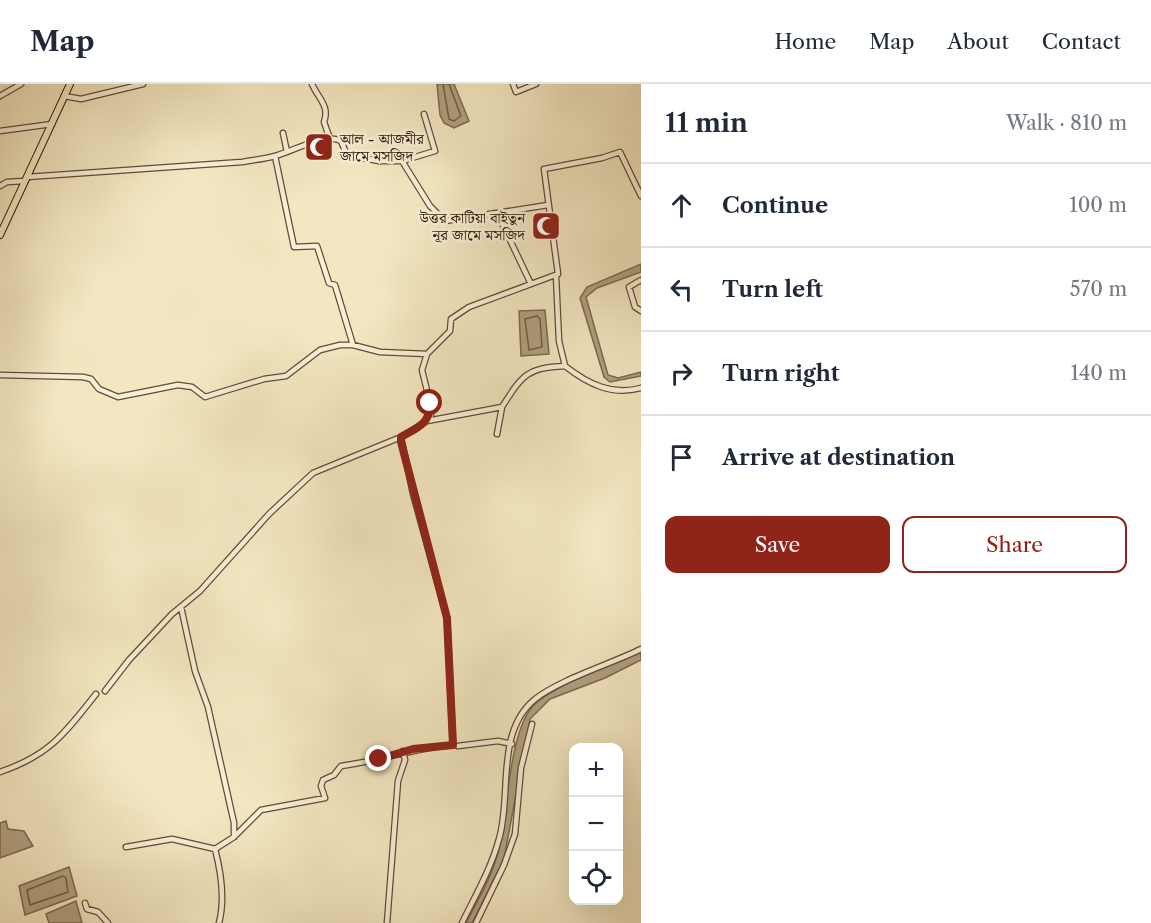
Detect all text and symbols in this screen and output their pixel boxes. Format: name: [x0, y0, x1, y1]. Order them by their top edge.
text: Map: [30, 24, 94, 58]
text: Home: [775, 29, 836, 54]
text: Map: [869, 29, 914, 54]
text: About: [947, 29, 1009, 54]
text: Contact: [1042, 29, 1121, 54]
text: 11 min: [665, 107, 748, 139]
text: Walk · 810 m: [1006, 111, 1127, 135]
place label: আল - আজমীর জামে মসজিদ: [339, 129, 425, 165]
mosque icon: আল - আজমীর জামে মসজিদ: [303, 131, 335, 163]
icon: ahead: [665, 189, 698, 222]
text: Continue: [722, 192, 828, 219]
text: 100 m: [1069, 193, 1127, 217]
place label: উত্তর কাটিয়া বাইতুন নূর জামে মসজিদ: [419, 208, 526, 244]
mosque icon: উত্তর কাটিয়া বাইতুন নূর জামে মসজিদ: [530, 210, 562, 242]
icon: left: [665, 273, 698, 306]
text: Turn left: [722, 276, 823, 303]
text: 570 m: [1070, 277, 1127, 301]
icon: right: [665, 357, 698, 390]
text: Turn right: [722, 360, 840, 387]
text: 140 m: [1070, 361, 1127, 385]
route start: [416, 389, 442, 415]
icon: arrive: [665, 441, 698, 474]
text: Arrive at destination: [722, 444, 955, 471]
button: Save: [665, 516, 890, 573]
button: Share: [902, 516, 1127, 573]
map controls: [569, 743, 623, 905]
button: +: [569, 743, 623, 797]
route end: [365, 745, 391, 771]
button: −: [569, 797, 623, 851]
button: locate: [569, 851, 623, 905]

